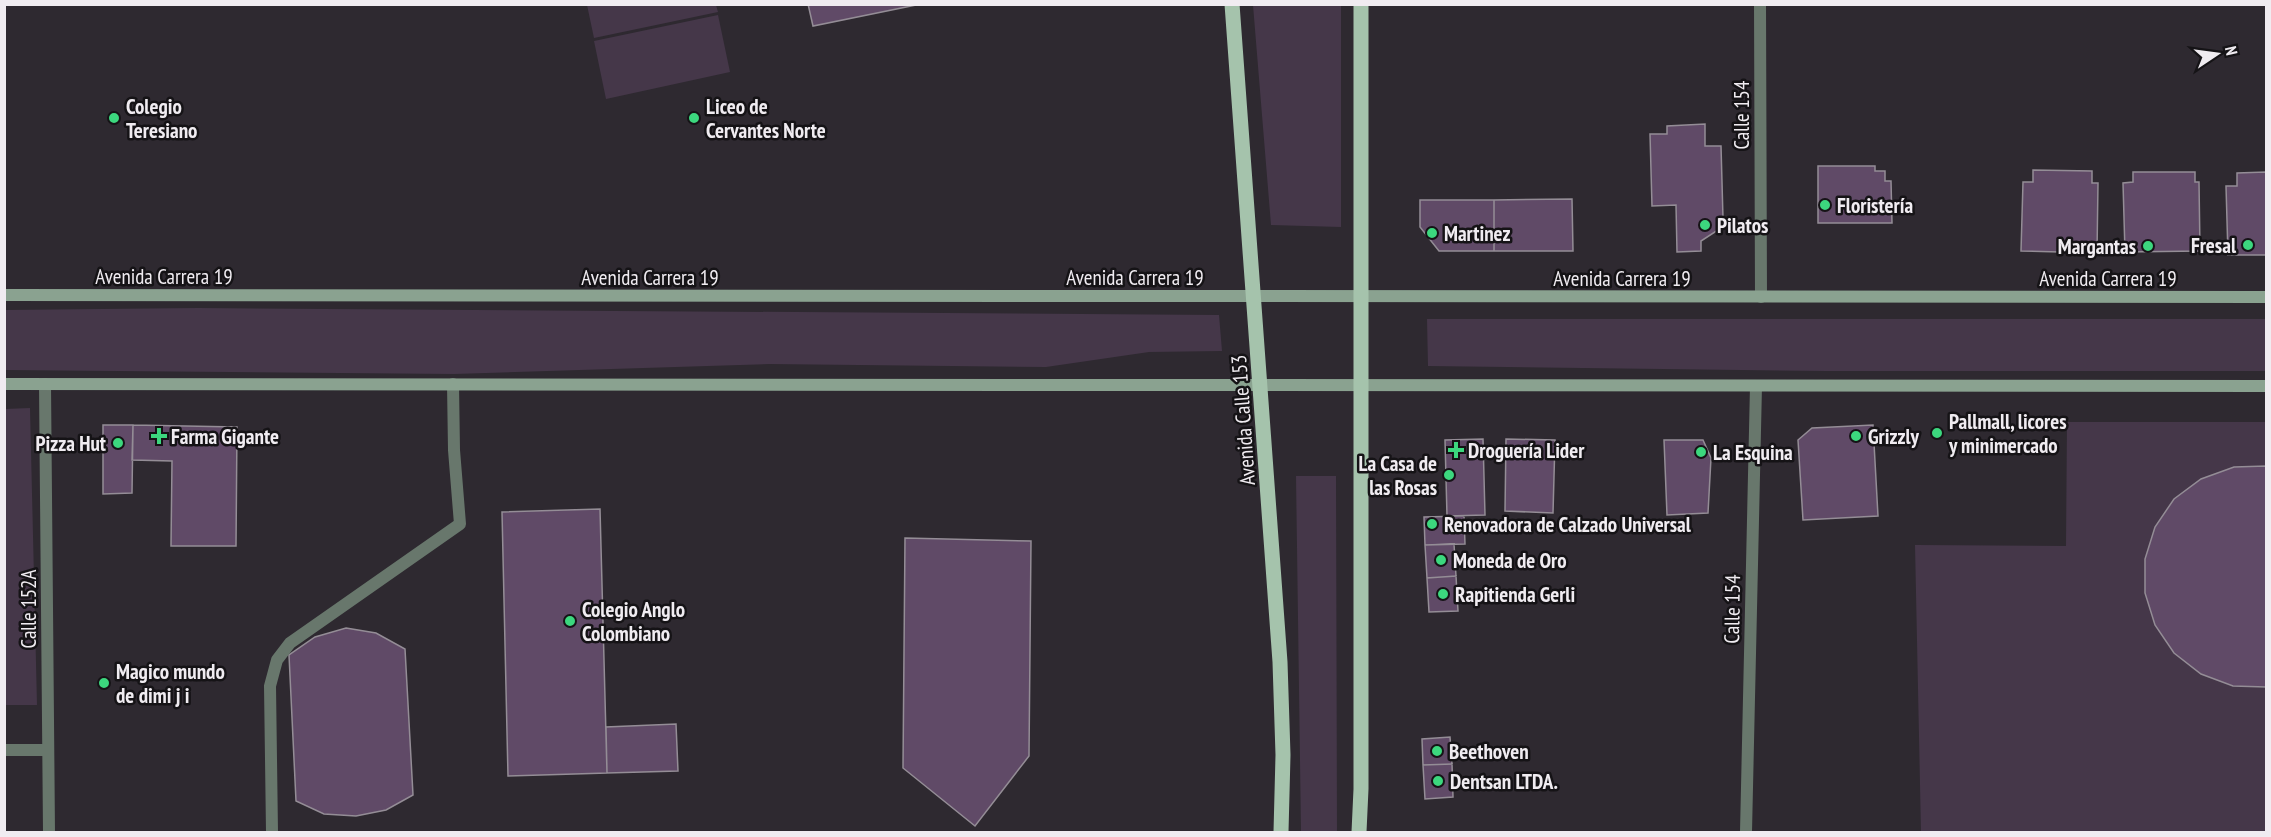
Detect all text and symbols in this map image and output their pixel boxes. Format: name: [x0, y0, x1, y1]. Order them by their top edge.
north arrow: [2187, 24, 2247, 84]
text: N: [2221, 44, 2242, 57]
street label: Calle 154: [1728, 80, 1755, 150]
place label: Colegio Teresiano: [126, 93, 197, 144]
place label: Liceo de Cervantes Norte: [706, 93, 826, 144]
marker: Colegio Teresiano: [107, 111, 121, 125]
marker: Liceo de Cervantes Norte: [687, 111, 701, 125]
place label: Floristería: [1837, 192, 1913, 219]
marker: Floristería: [1818, 198, 1832, 212]
place label: Pilatos: [1717, 212, 1768, 239]
marker: Pilatos: [1698, 218, 1712, 232]
place label: Martinez: [1444, 220, 1511, 247]
marker: Martinez: [1425, 226, 1439, 240]
place label: Fresal: [2191, 232, 2237, 259]
place label: Margantas: [2058, 233, 2136, 260]
marker: Fresal: [2241, 238, 2255, 252]
marker: Margantas: [2141, 239, 2155, 253]
street label: Avenida Carrera 19: [95, 263, 233, 290]
street label: Avenida Carrera 19: [581, 264, 719, 291]
street label: Avenida Carrera 19: [1066, 264, 1204, 291]
street label: Avenida Carrera 19: [1553, 265, 1691, 292]
street label: Avenida Carrera 19: [2039, 265, 2177, 292]
street label: Avenida Calle 153: [1225, 354, 1261, 486]
place label: Pallmall, licores y minimercado: [1948, 408, 2067, 459]
place label: Farma Gigante: [171, 423, 279, 450]
place label: Grizzly: [1868, 423, 1920, 450]
marker: Pallmall, licores y minimercado: [1930, 426, 1944, 440]
marker: Farma Gigante: [152, 429, 166, 443]
marker: Grizzly: [1849, 429, 1863, 443]
place label: Pizza Hut: [36, 430, 106, 457]
marker: Pizza Hut: [111, 436, 125, 450]
place label: Droguería Lider: [1468, 437, 1585, 464]
place label: La Esquina: [1713, 439, 1793, 466]
marker: Droguería Lider: [1449, 443, 1463, 457]
marker: La Esquina: [1694, 445, 1708, 459]
place label: La Casa de las Rosas: [1359, 450, 1437, 501]
marker: La Casa de las Rosas: [1442, 468, 1456, 482]
place label: Renovadora de Calzado Universal: [1444, 511, 1692, 538]
marker: Renovadora de Calzado Universal: [1425, 517, 1439, 531]
place label: Moneda de Oro: [1453, 547, 1567, 574]
marker: Moneda de Oro: [1434, 553, 1448, 567]
street label: Calle 152A: [15, 569, 42, 648]
street label: Calle 154: [1718, 574, 1746, 644]
place label: Rapitienda Gerli: [1455, 581, 1575, 608]
marker: Rapitienda Gerli: [1436, 587, 1450, 601]
place label: Colegio Anglo Colombiano: [582, 596, 685, 647]
marker: Colegio Anglo Colombiano: [563, 614, 577, 628]
place label: Magico mundo de dimi j i: [116, 658, 225, 709]
marker: Magico mundo de dimi j i: [97, 676, 111, 690]
place label: Beethoven: [1449, 738, 1529, 765]
marker: Beethoven: [1430, 744, 1444, 758]
place label: Dentsan LTDA.: [1450, 768, 1558, 795]
marker: Dentsan LTDA.: [1431, 774, 1445, 788]

